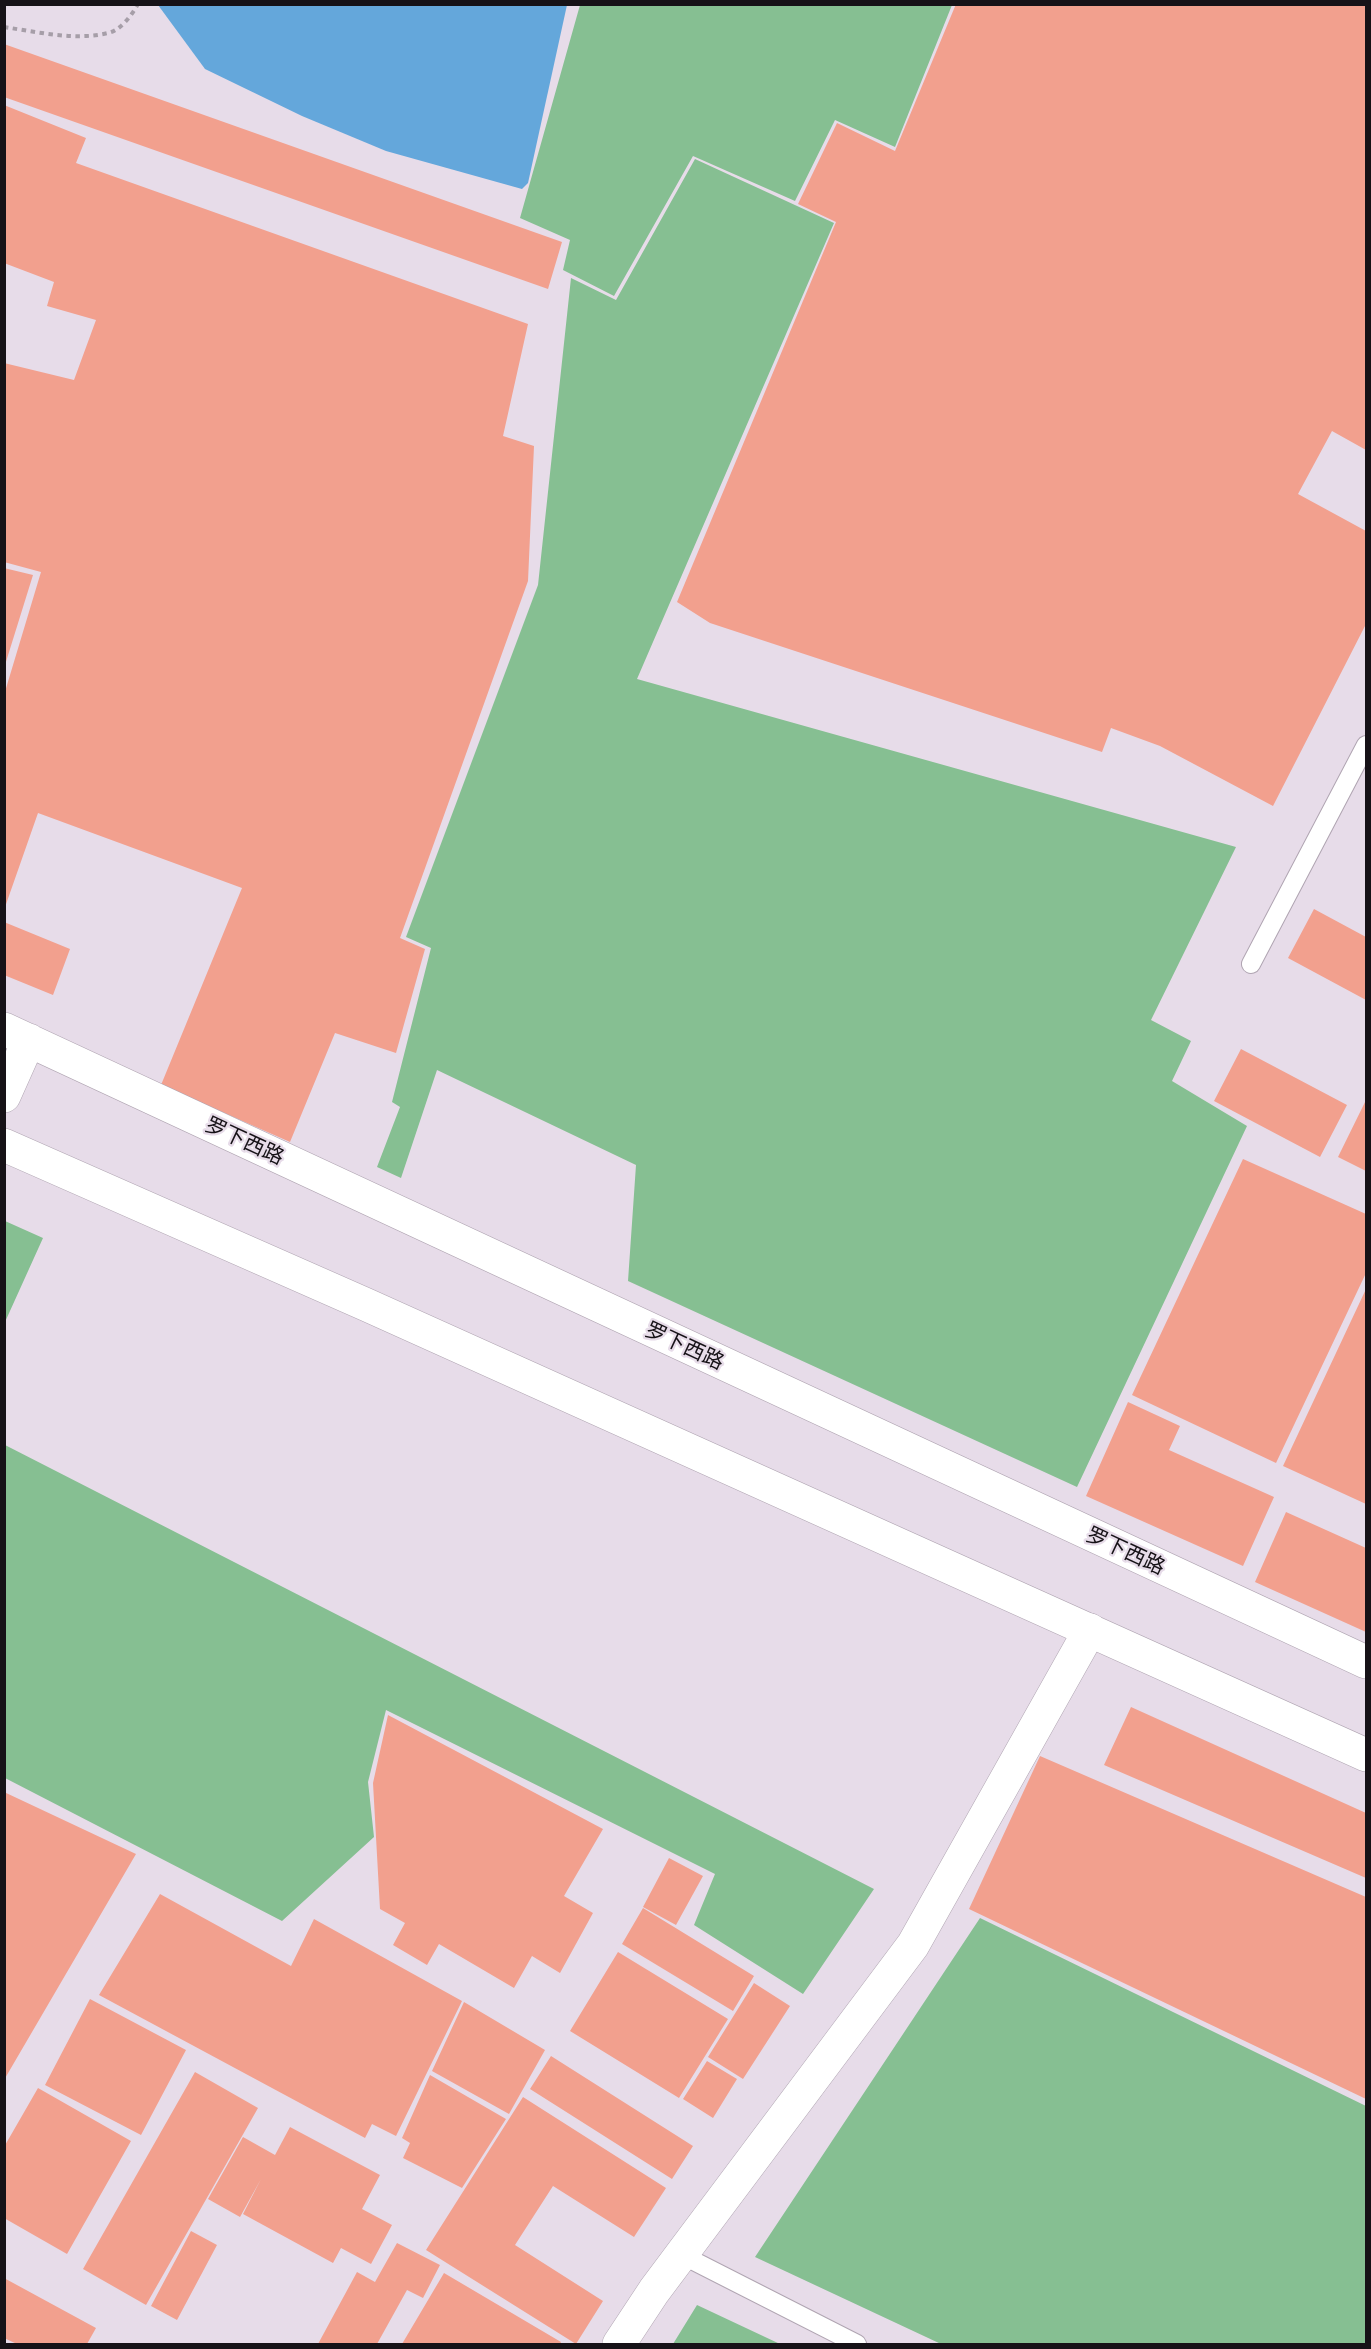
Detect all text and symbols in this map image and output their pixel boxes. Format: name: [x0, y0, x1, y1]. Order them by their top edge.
street label: 罗下西路: [202, 1111, 288, 1169]
street label: 罗下西路: [642, 1316, 728, 1374]
street label: 罗下西路: [1083, 1521, 1169, 1579]

